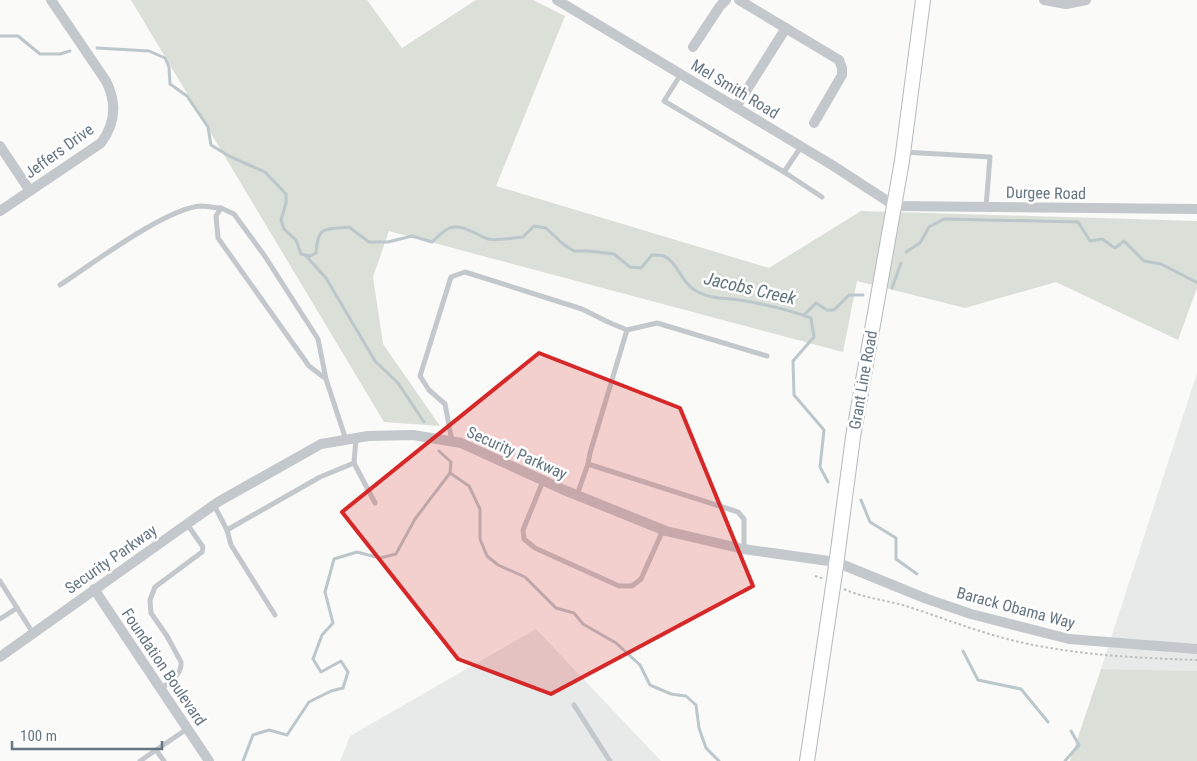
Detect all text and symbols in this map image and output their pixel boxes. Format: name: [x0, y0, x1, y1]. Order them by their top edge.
street label: Mel Smith Road: [688, 55, 782, 123]
street label: Jeffers Drive: [21, 120, 97, 182]
street label: Durgee Road: [1006, 183, 1086, 203]
water label: Jacobs Creek: [702, 267, 799, 309]
street label: Grant Line Road: [845, 329, 881, 431]
street label: Security Parkway: [464, 422, 570, 484]
street label: Security Parkway: [61, 520, 161, 598]
street label: Barack Obama Way: [955, 583, 1078, 633]
street label: Foundation Boulevard: [118, 605, 210, 729]
scale bar: [12, 718, 162, 750]
text: 100 m: [20, 727, 57, 745]

